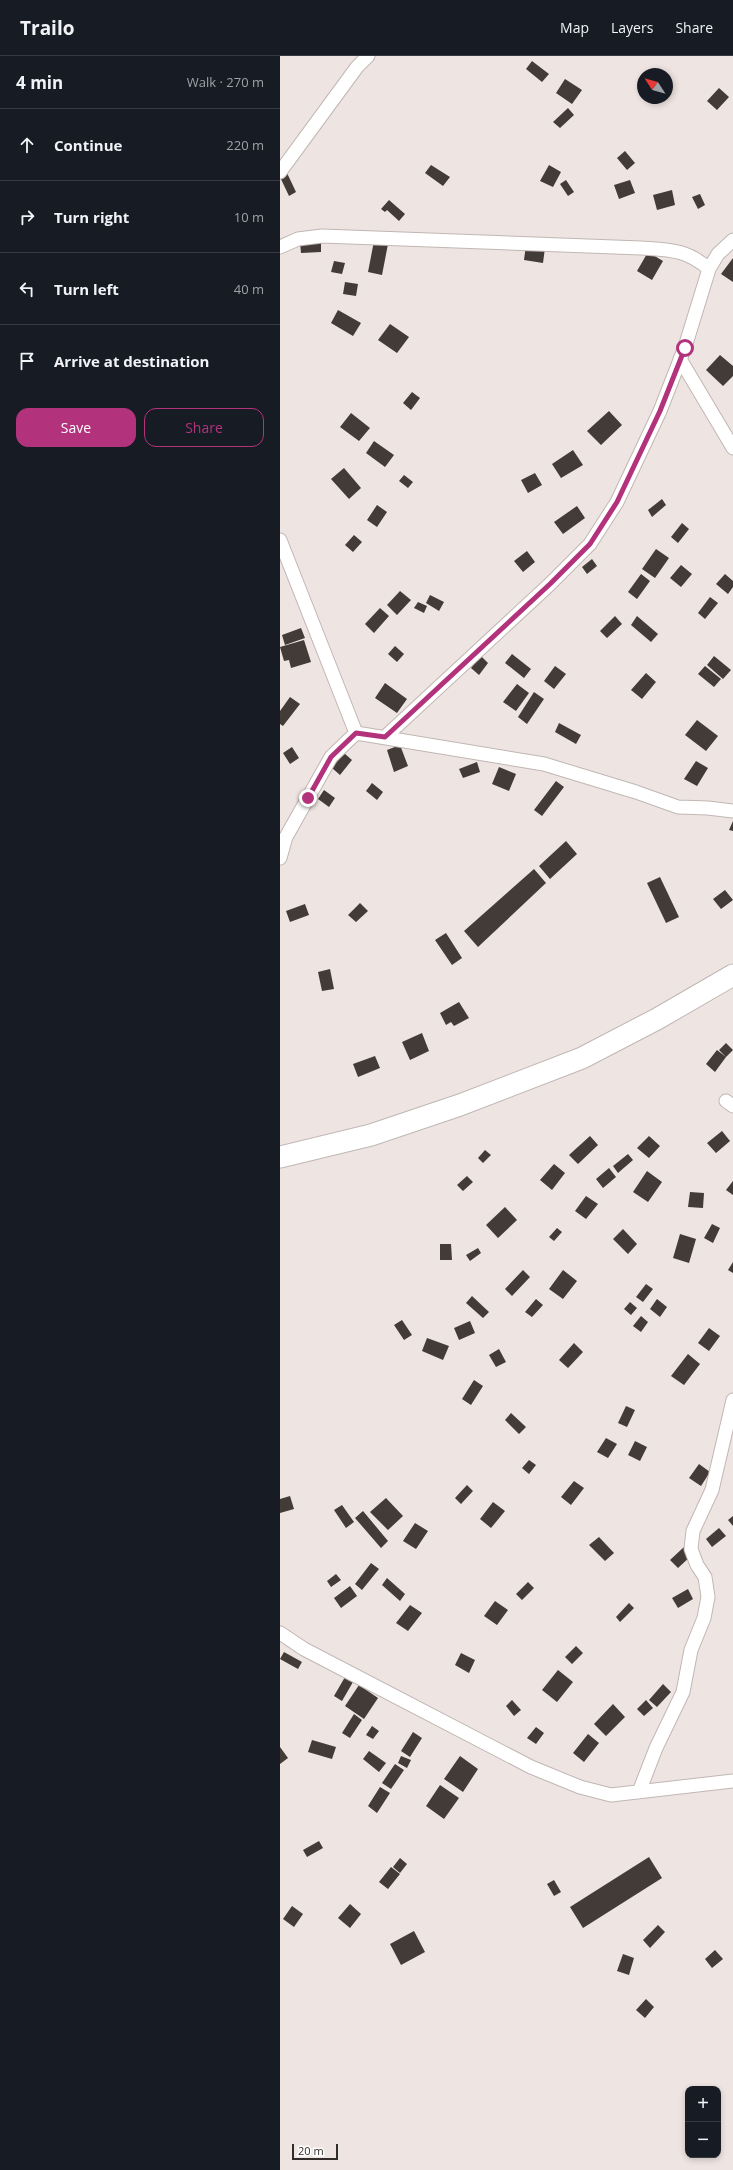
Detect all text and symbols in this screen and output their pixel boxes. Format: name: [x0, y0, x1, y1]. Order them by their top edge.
text: Trailo: [20, 15, 74, 41]
text: Map: [560, 18, 589, 37]
text: Layers: [611, 18, 653, 37]
text: Share: [675, 18, 713, 37]
north arrow: [637, 68, 673, 104]
text: 4 min: [16, 71, 63, 94]
text: Walk · 270 m: [187, 73, 264, 91]
icon: ahead: [16, 134, 38, 156]
text: Continue: [54, 135, 122, 155]
text: 220 m: [226, 136, 264, 154]
icon: right: [16, 206, 38, 228]
text: Turn right: [54, 207, 129, 227]
text: 10 m: [234, 208, 264, 226]
icon: left: [16, 278, 38, 300]
text: Turn left: [54, 279, 119, 299]
text: 40 m: [234, 280, 264, 298]
route start: [676, 339, 694, 357]
icon: arrive: [16, 350, 38, 372]
text: Arrive at destination: [54, 351, 209, 371]
button: Save: [16, 408, 136, 447]
button: Share: [144, 408, 264, 447]
route end: [299, 789, 317, 807]
map controls: [685, 2086, 721, 2158]
button: +: [685, 2086, 721, 2122]
button: −: [685, 2122, 721, 2158]
scale bar: [292, 2142, 338, 2161]
text: 20 m: [298, 2143, 324, 2158]

